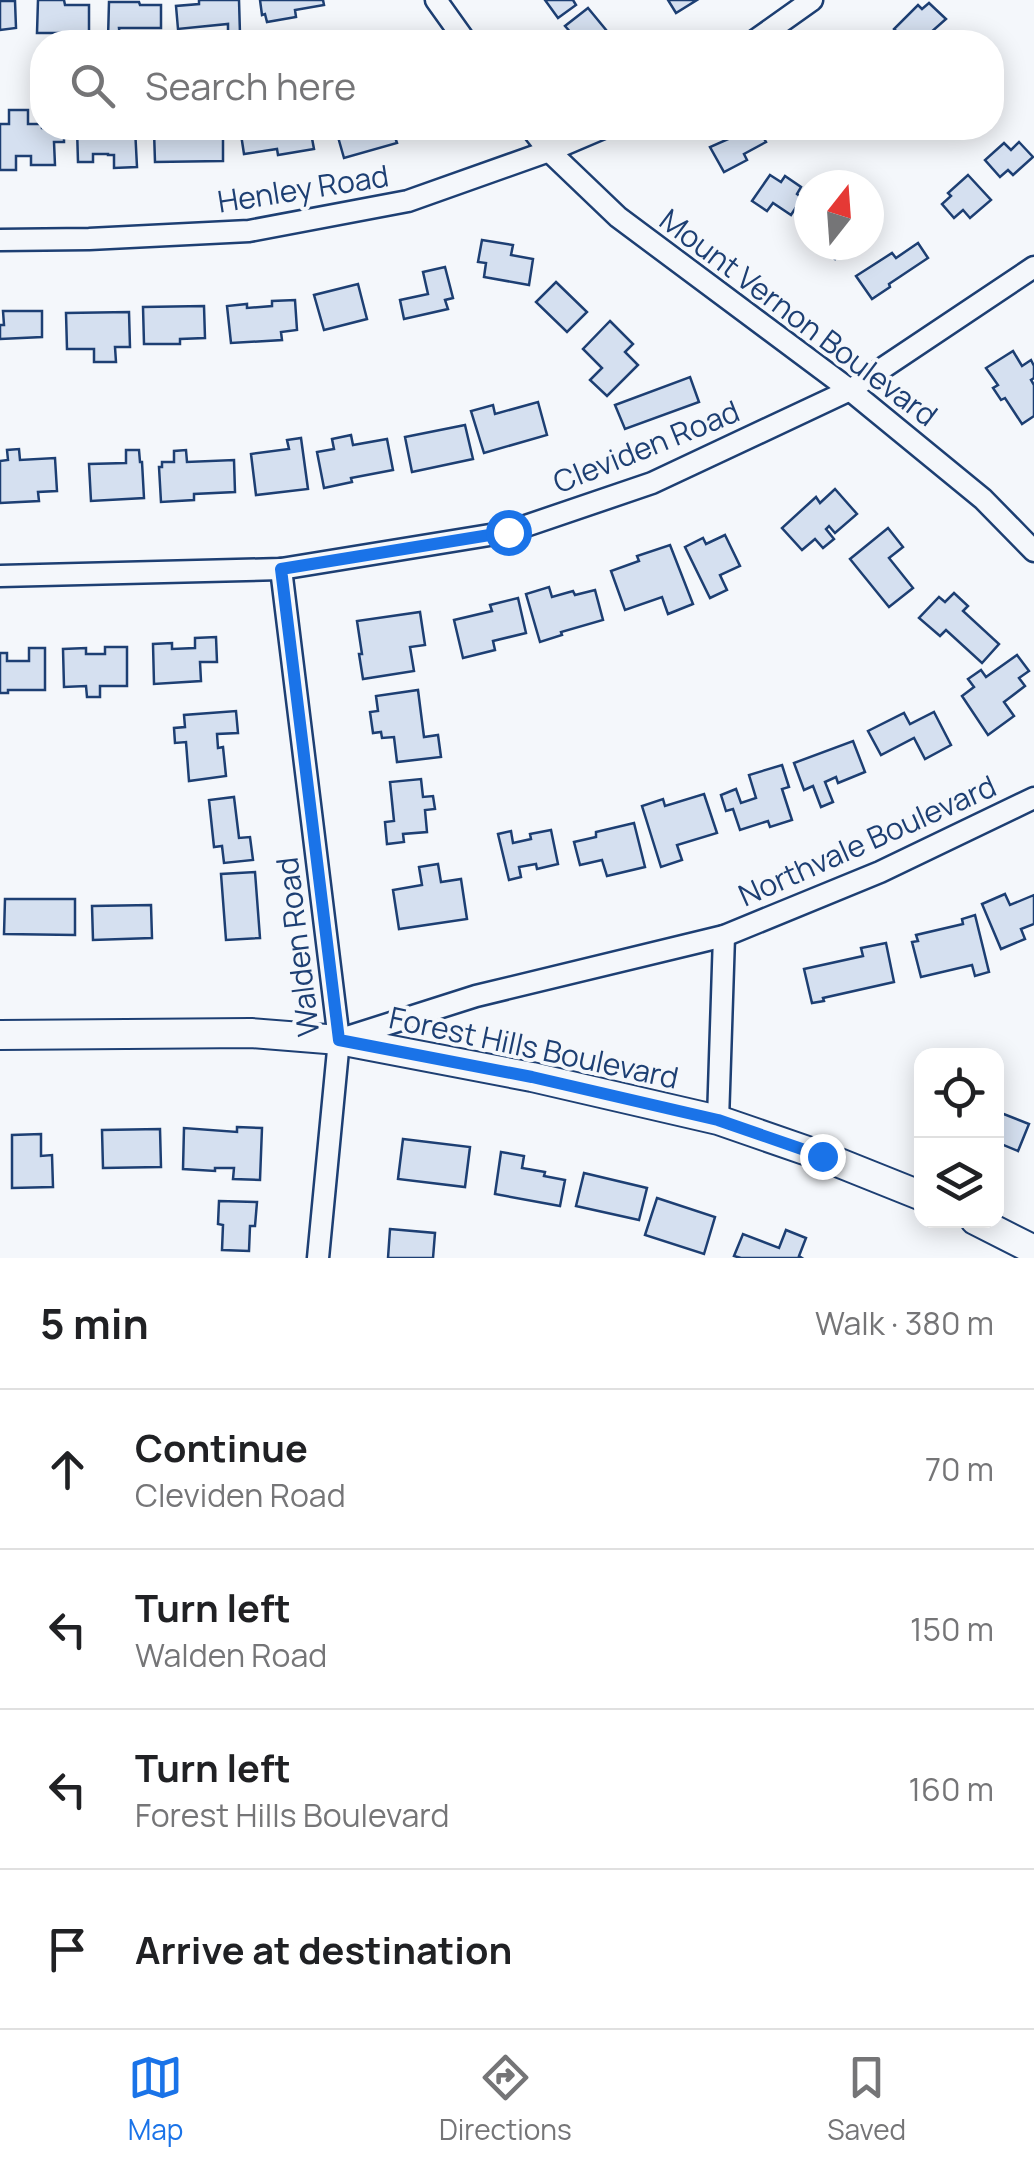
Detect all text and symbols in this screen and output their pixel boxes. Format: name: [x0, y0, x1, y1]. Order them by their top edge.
search box: [30, 30, 1004, 140]
icon: search: [65, 58, 120, 113]
text: Search here: [145, 59, 356, 111]
street label: Henley Road: [215, 154, 391, 222]
north arrow: [794, 170, 884, 260]
street label: Mount Vernon Boulevard: [652, 199, 946, 435]
street label: Cleviden Road: [547, 390, 745, 502]
route start: [486, 510, 532, 556]
street label: Northvale Boulevard: [732, 765, 1002, 915]
street label: Walden Road: [266, 855, 328, 1039]
street label: Forest Hills Boulevard: [386, 996, 682, 1098]
map controls: [914, 1048, 1004, 1228]
button: locate: [914, 1048, 1004, 1138]
route end: [800, 1134, 846, 1180]
button: layers: [914, 1138, 1004, 1228]
text: 5 min: [40, 1294, 149, 1352]
text: Walk · 380 m: [815, 1301, 994, 1345]
text: Continue: [135, 1421, 308, 1473]
icon: ahead: [40, 1442, 95, 1497]
text: 70 m: [925, 1447, 994, 1491]
text: Cleviden Road: [135, 1473, 346, 1517]
text: Turn left: [135, 1581, 291, 1633]
icon: left: [40, 1602, 95, 1657]
text: 150 m: [910, 1607, 994, 1651]
text: Walden Road: [135, 1633, 327, 1677]
text: Turn left: [135, 1741, 291, 1793]
icon: left: [40, 1762, 95, 1817]
text: 160 m: [909, 1767, 994, 1811]
text: Forest Hills Boulevard: [135, 1793, 449, 1837]
icon: arrive: [40, 1922, 95, 1977]
text: Arrive at destination: [135, 1923, 512, 1975]
tab: Map: [128, 2050, 183, 2148]
tab: Directions: [439, 2050, 572, 2148]
tab: Saved: [827, 2050, 906, 2148]

